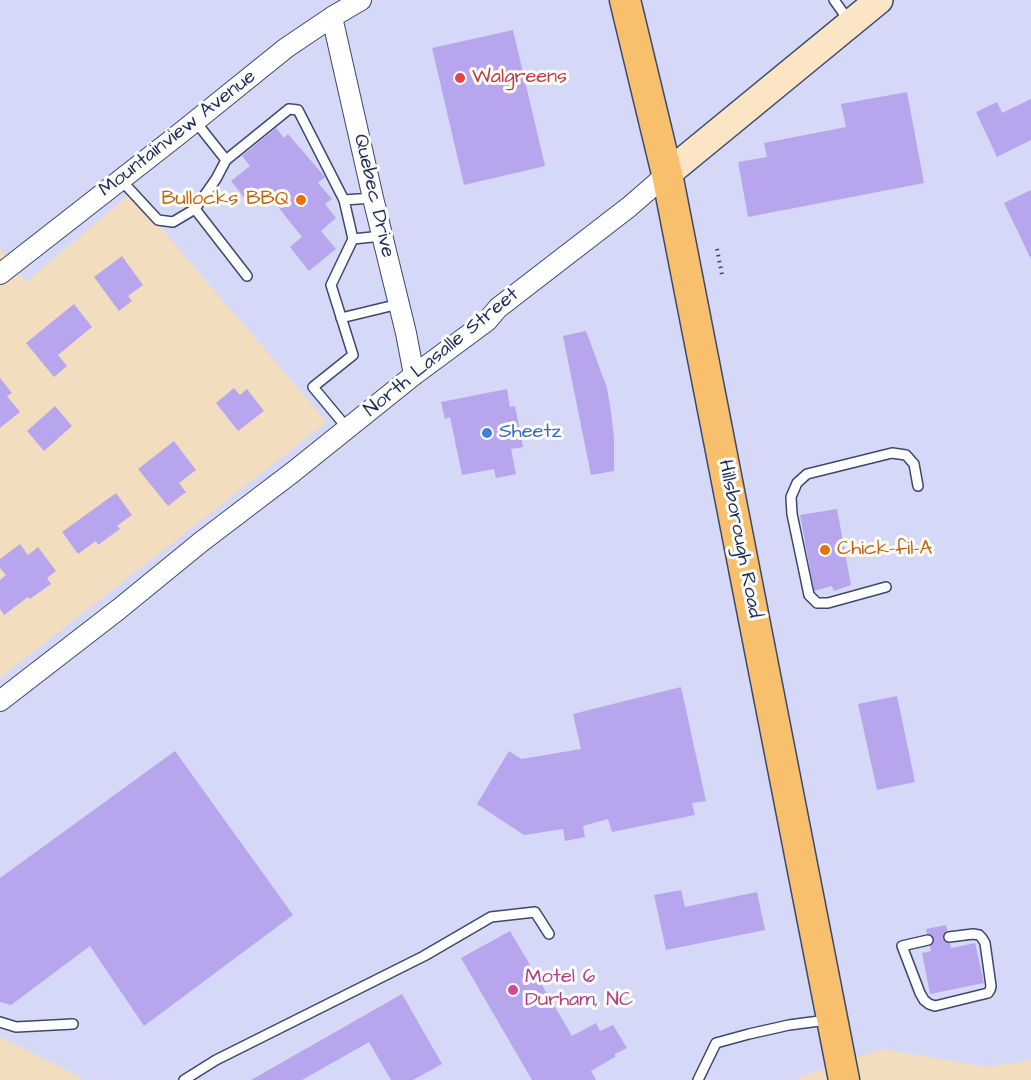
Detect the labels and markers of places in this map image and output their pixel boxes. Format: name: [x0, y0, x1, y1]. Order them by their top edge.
place label: Walgreens: [472, 66, 567, 90]
marker: Walgreens: [453, 71, 467, 85]
place label: Bullocks BBQ: [161, 188, 289, 212]
marker: Bullocks BBQ: [294, 193, 308, 207]
place label: Sheetz: [499, 421, 561, 445]
marker: Sheetz: [480, 426, 494, 440]
place label: Chick-fil-A: [837, 538, 932, 562]
marker: Chick-fil-A: [818, 543, 832, 557]
place label: Motel 6 Durham, NC: [525, 966, 633, 1013]
marker: Motel 6 Durham, NC: [506, 983, 520, 997]

